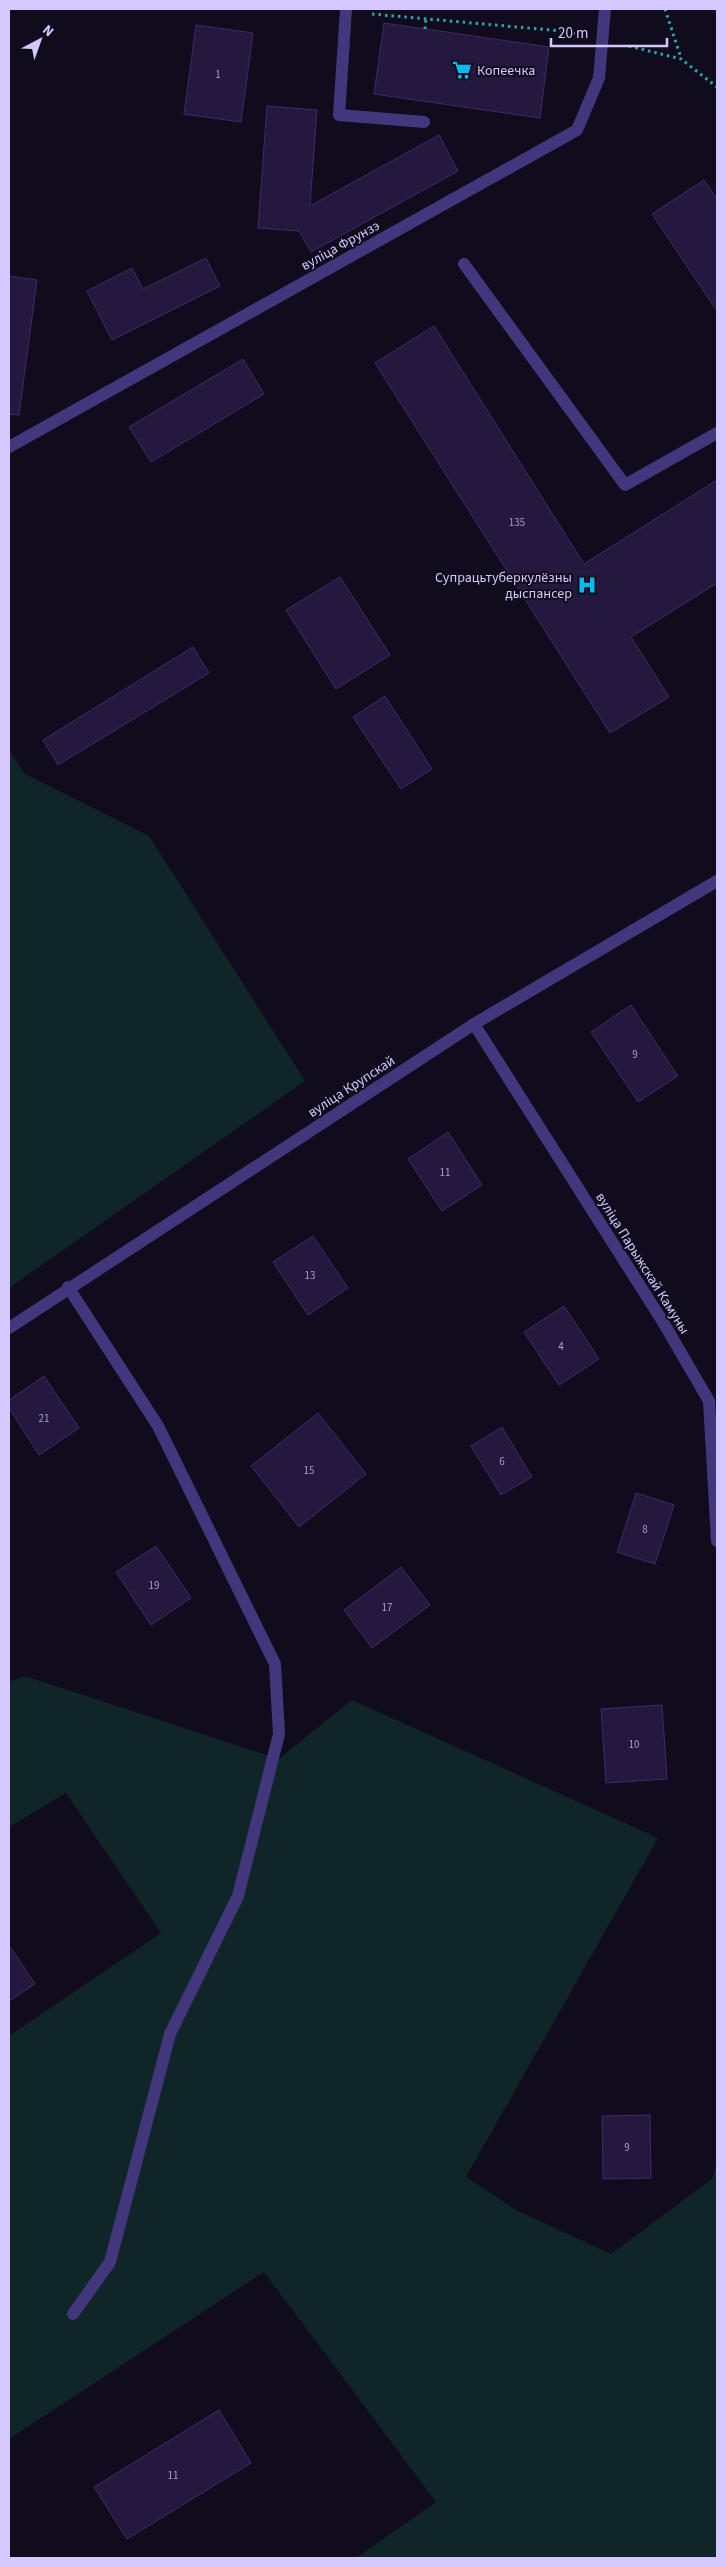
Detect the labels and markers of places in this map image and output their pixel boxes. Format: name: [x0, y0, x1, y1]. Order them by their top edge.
supermarket icon: Копеечка: [451, 59, 473, 81]
place label: Копеечка: [477, 61, 535, 81]
place label: Супрацьтуберкулёзны дыспансер: [435, 568, 572, 604]
hospital icon: Супрацьтуберкулёзны дыспансер: [576, 574, 598, 596]

